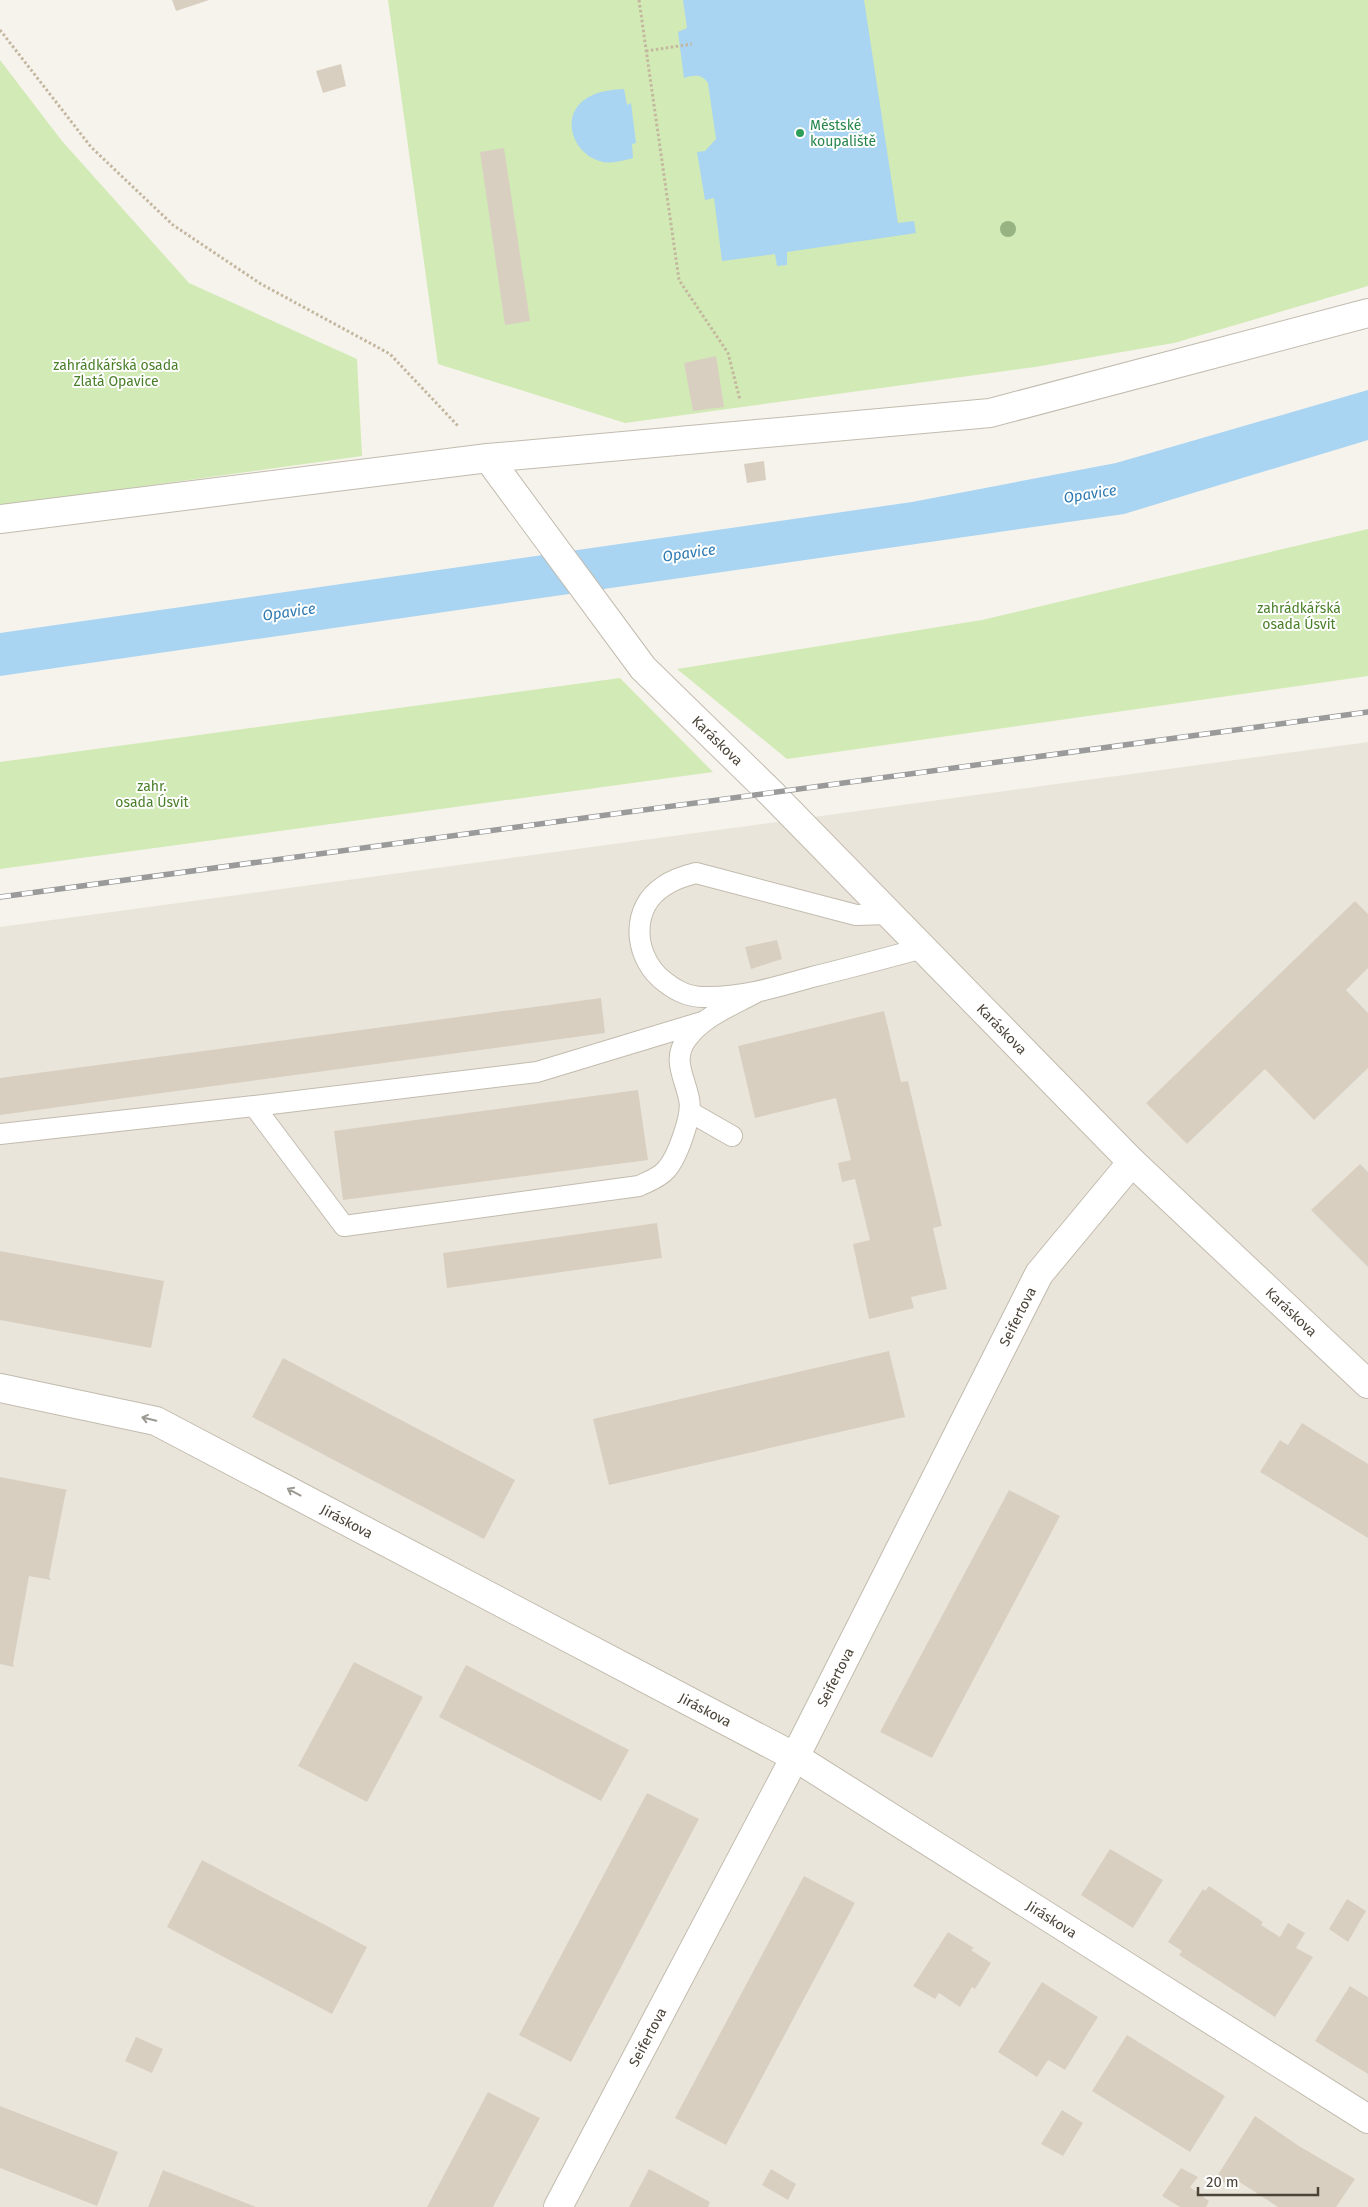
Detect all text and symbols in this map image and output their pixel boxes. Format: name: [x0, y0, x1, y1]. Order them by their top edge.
place label: Městské koupaliště: [810, 117, 876, 150]
marker: Městské koupaliště: [794, 127, 806, 139]
park label: zahrádkářská osada Zlatá Opavice: [53, 357, 179, 390]
water label: Opavice: [1062, 481, 1118, 507]
water label: Opavice: [661, 540, 717, 566]
water label: Opavice: [261, 599, 317, 625]
park label: zahrádkářská osada Úsvit: [1257, 600, 1341, 633]
street label: Karáskova: [688, 712, 746, 769]
park label: zahr. osada Úsvit: [115, 778, 190, 811]
street label: Karáskova: [973, 1000, 1030, 1058]
street label: Seifertova: [995, 1284, 1040, 1349]
street label: Karáskova: [1262, 1284, 1321, 1340]
one-way arrow: [141, 1414, 157, 1423]
one-way arrow: [286, 1487, 301, 1497]
street label: Jiráskova: [318, 1501, 376, 1542]
street label: Seifertova: [813, 1645, 857, 1710]
street label: Jiráskova: [676, 1689, 734, 1731]
street label: Jiráskova: [1023, 1897, 1080, 1941]
street label: Seifertova: [625, 2005, 670, 2069]
scale bar: [1198, 2164, 1318, 2196]
text: 20 m: [1206, 2173, 1239, 2191]

